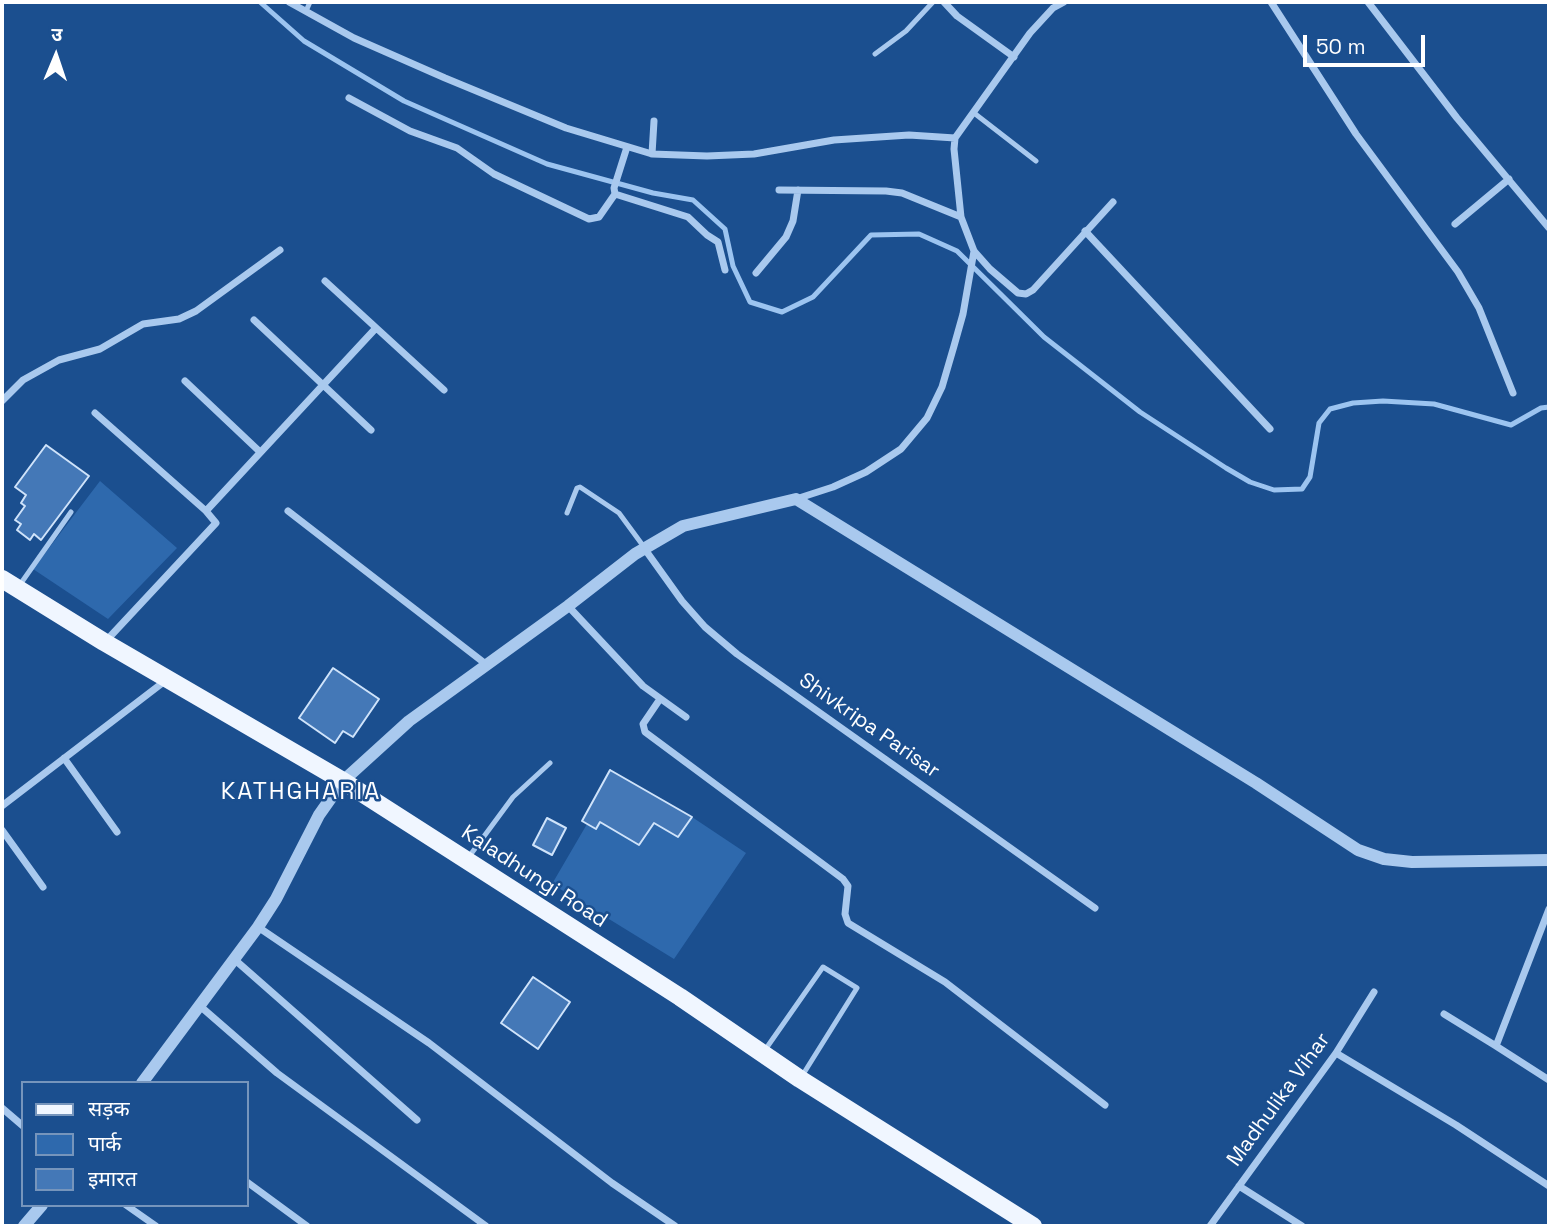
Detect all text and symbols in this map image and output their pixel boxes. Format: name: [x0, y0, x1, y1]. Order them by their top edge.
north arrow: [21, 21, 91, 91]
scale bar: [1306, 21, 1428, 65]
text: उ: [51, 22, 63, 47]
text: 50 m: [1316, 33, 1366, 60]
street label: Shivkripa Parisar: [794, 668, 944, 784]
district label: KATHGHARIA: [222, 778, 380, 806]
street label: Kaladhungi Road: [456, 820, 612, 934]
street label: Madhulika Vihar: [1222, 1028, 1336, 1172]
legend: [21, 1081, 248, 1207]
text: सड़क: [88, 1095, 130, 1122]
text: पार्क: [88, 1130, 122, 1157]
text: इमारत: [88, 1165, 137, 1192]

